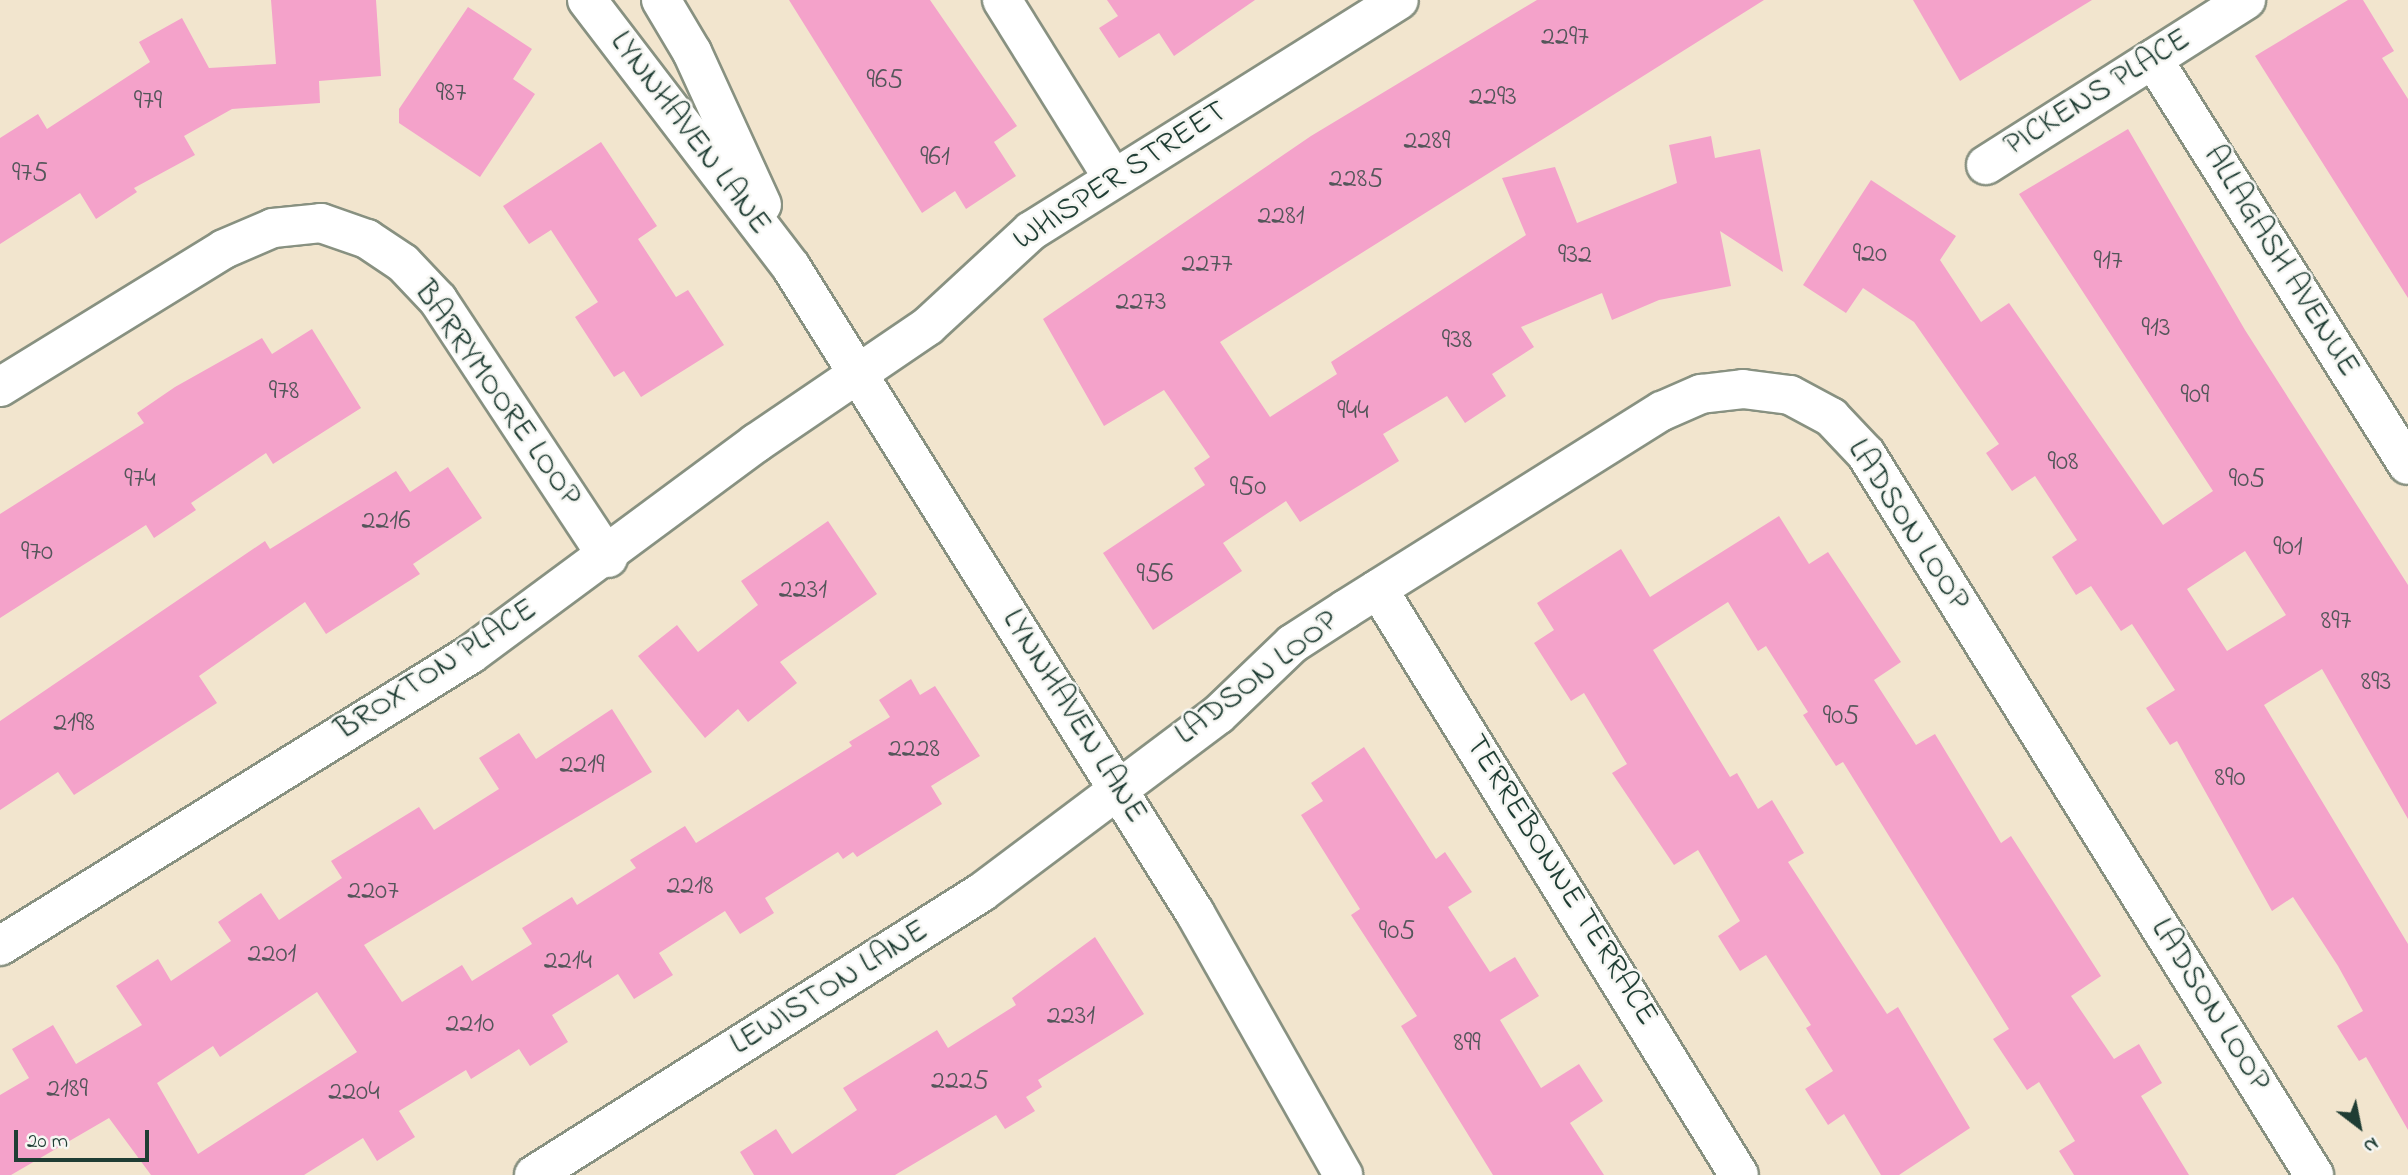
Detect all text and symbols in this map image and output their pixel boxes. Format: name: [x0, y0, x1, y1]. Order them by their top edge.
house number: 2297: [1541, 21, 1589, 55]
street label: PICKENS PLACE: [1998, 22, 2198, 166]
street label: LYNNHAVEN LANE: [600, 25, 778, 243]
house number: 965: [867, 64, 903, 98]
house number: 987: [436, 77, 466, 111]
house number: 2293: [1469, 81, 1517, 115]
house number: 979: [134, 85, 162, 119]
street label: WHISPER STREET: [1007, 94, 1235, 260]
house number: 2289: [1404, 125, 1450, 159]
street label: ALLAGASH AVENUE: [2193, 139, 2367, 385]
house number: 961: [920, 141, 950, 175]
house number: 975: [12, 157, 48, 191]
house number: 2285: [1329, 163, 1383, 197]
house number: 2281: [1257, 200, 1305, 234]
house number: 920: [1853, 238, 1887, 272]
house number: 932: [1558, 239, 1592, 273]
house number: 917: [2094, 245, 2122, 279]
house number: 2277: [1182, 248, 1232, 282]
street label: BARRYMOORE LOOP: [404, 275, 588, 515]
house number: 2273: [1116, 286, 1166, 320]
house number: 913: [2142, 312, 2170, 346]
house number: 938: [1442, 324, 1472, 358]
house number: 978: [269, 375, 299, 409]
house number: 909: [2181, 379, 2209, 413]
house number: 944: [1337, 395, 1369, 429]
street label: LADSON LOOP: [1837, 433, 1977, 619]
house number: 908: [2047, 446, 2079, 480]
house number: 974: [124, 463, 156, 497]
house number: 905: [2229, 463, 2265, 497]
house number: 950: [1230, 471, 1266, 505]
house number: 2216: [361, 505, 411, 539]
house number: 901: [2273, 531, 2303, 565]
house number: 970: [21, 536, 53, 570]
house number: 956: [1137, 558, 1173, 592]
house number: 2231: [779, 574, 827, 608]
street label: BROXTON PLACE: [329, 592, 545, 750]
street label: LYNNHAVEN LANE: [992, 603, 1154, 831]
street label: LADSON LOOP: [1169, 603, 1347, 755]
house number: 897: [2321, 605, 2351, 639]
house number: 893: [2361, 666, 2391, 700]
house number: 905: [1823, 700, 1859, 734]
house number: 2198: [53, 707, 95, 741]
street label: TERREBONNE TERRACE: [1455, 729, 1665, 1033]
house number: 2228: [888, 733, 940, 767]
house number: 2219: [559, 749, 605, 783]
house number: 890: [2214, 762, 2246, 796]
house number: 2218: [666, 870, 714, 904]
house number: 2207: [347, 875, 399, 909]
street label: LADSON LOOP: [2141, 912, 2277, 1100]
street label: LEWISTON LANE: [724, 913, 936, 1065]
house number: 905: [1379, 915, 1415, 949]
house number: 2201: [248, 938, 296, 972]
house number: 2214: [544, 945, 592, 979]
house number: 2231: [1047, 1000, 1095, 1034]
house number: 2210: [446, 1008, 494, 1042]
house number: 899: [1453, 1027, 1481, 1061]
house number: 2225: [931, 1065, 989, 1099]
house number: 2189: [46, 1073, 88, 1107]
house number: 2204: [328, 1076, 380, 1110]
north arrow: [2324, 1091, 2394, 1161]
scale bar: [18, 1116, 152, 1160]
text: 20 m: [27, 1127, 68, 1157]
text: N: [2358, 1129, 2383, 1159]

